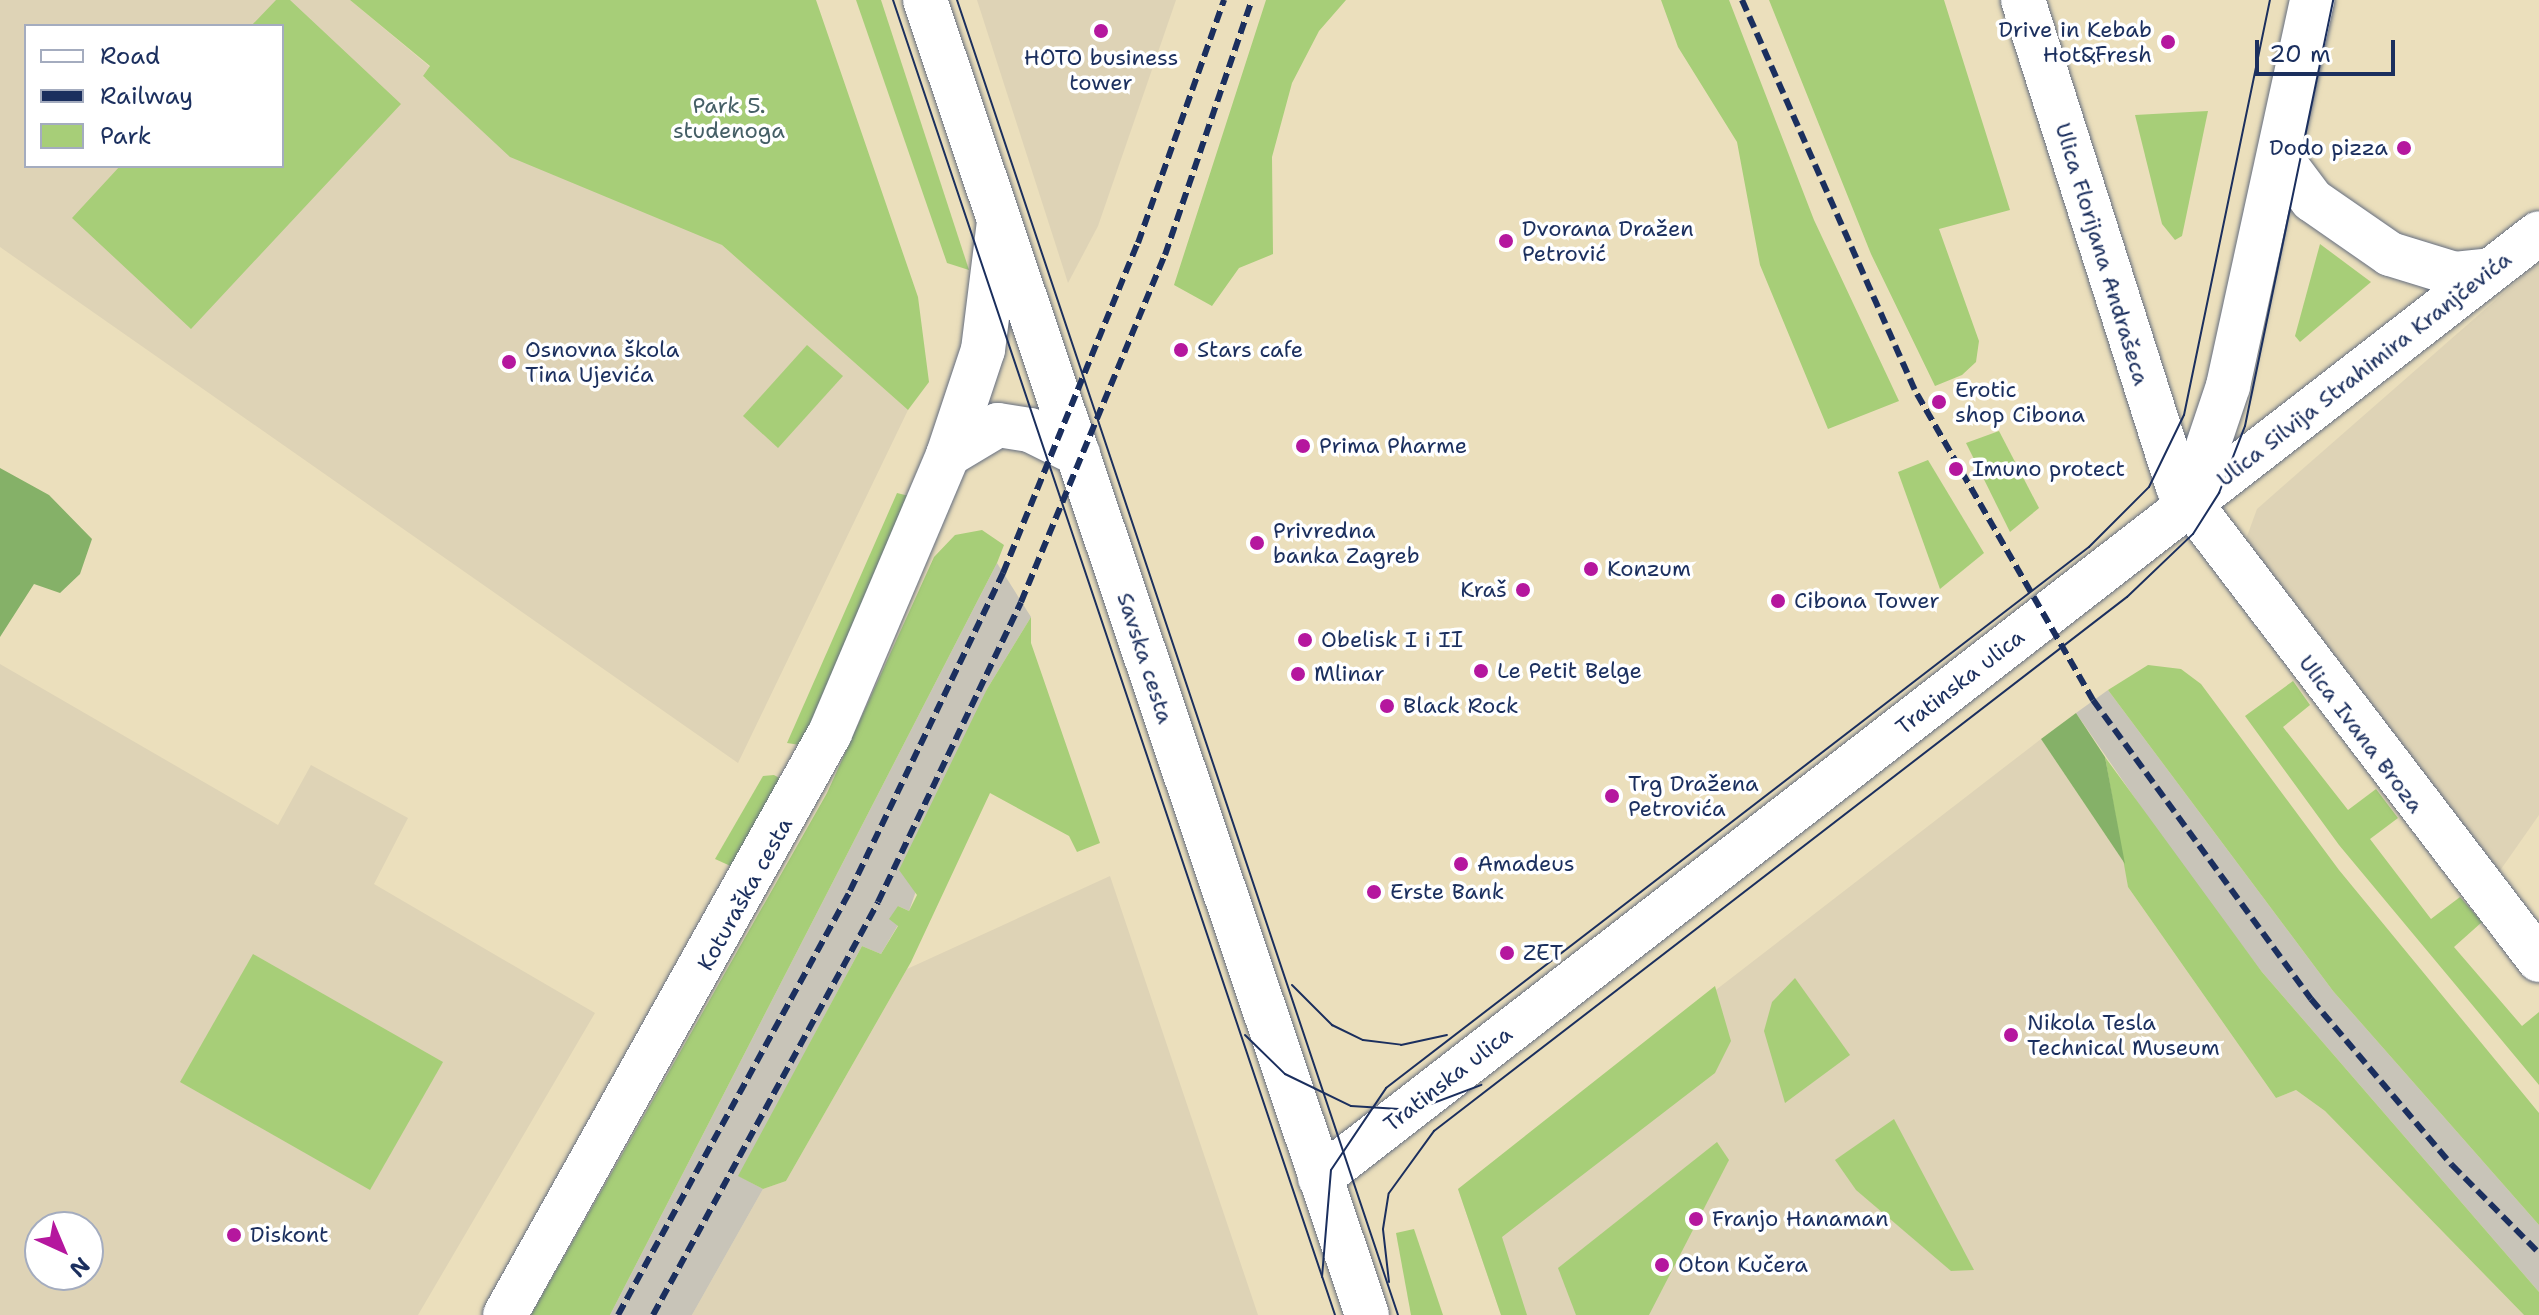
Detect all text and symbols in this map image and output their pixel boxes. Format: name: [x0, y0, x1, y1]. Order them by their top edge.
place label: Drive in Kebab Hot&Fresh: [1999, 16, 2152, 68]
marker: HOTO business tower: [1092, 22, 1110, 40]
legend: [24, 24, 284, 168]
scale bar: [2259, 24, 2399, 74]
marker: Drive in Kebab Hot&Fresh: [2159, 33, 2177, 51]
text: 20 m: [2269, 38, 2331, 70]
text: Road: [100, 40, 160, 72]
place label: HOTO business tower: [1024, 44, 1178, 96]
text: Railway: [100, 80, 193, 112]
park label: Park 5. studenoga: [673, 92, 785, 144]
text: Park: [100, 120, 152, 152]
street label: Ulica Florijana Andrašeca: [2049, 120, 2155, 388]
place label: Dodo pizza: [2269, 135, 2388, 161]
marker: Dodo pizza: [2395, 139, 2413, 157]
place label: Dvorana Dražen Petrović: [1522, 215, 1694, 266]
marker: Dvorana Dražen Petrović: [1497, 232, 1515, 250]
street label: Ulica Silvija Strahimira Kranjčevića: [2212, 246, 2516, 492]
place label: Osnovna škola Tina Ujevića: [525, 336, 680, 388]
place label: Stars cafe: [1197, 337, 1303, 363]
marker: Stars cafe: [1172, 341, 1190, 359]
marker: Osnovna škola Tina Ujevića: [500, 353, 518, 371]
place label: Erotic shop Cibona: [1955, 376, 2085, 428]
marker: Erotic shop Cibona: [1930, 393, 1948, 411]
place label: Prima Pharme: [1319, 433, 1467, 459]
marker: Prima Pharme: [1294, 437, 1312, 455]
place label: Imuno protect: [1972, 456, 2125, 482]
marker: Imuno protect: [1947, 460, 1965, 478]
place label: Privredna banka Zagreb: [1273, 517, 1420, 568]
marker: Privredna banka Zagreb: [1248, 534, 1266, 552]
place label: Konzum: [1607, 556, 1691, 582]
marker: Konzum: [1582, 560, 1600, 578]
place label: Kraš: [1460, 577, 1507, 603]
marker: Kraš: [1514, 581, 1532, 599]
place label: Cibona Tower: [1794, 588, 1940, 614]
street label: Savska cesta: [1111, 589, 1179, 727]
marker: Cibona Tower: [1769, 592, 1787, 610]
street label: Tratinska ulica: [1891, 624, 2029, 740]
place label: Obelisk I i II: [1321, 627, 1463, 653]
marker: Obelisk I i II: [1296, 631, 1314, 649]
street label: Ulica Ivana Broza: [2293, 650, 2429, 818]
place label: Le Petit Belge: [1497, 658, 1642, 684]
place label: Mlinar: [1314, 661, 1385, 687]
marker: Le Petit Belge: [1472, 662, 1490, 680]
marker: Mlinar: [1289, 665, 1307, 683]
place label: Black Rock: [1403, 693, 1519, 719]
marker: Black Rock: [1378, 697, 1396, 715]
place label: Trg Dražena Petrovića: [1628, 770, 1759, 822]
marker: Trg Dražena Petrovića: [1603, 787, 1621, 805]
street label: Koturaška cesta: [692, 813, 798, 975]
place label: Amadeus: [1477, 851, 1575, 877]
marker: Amadeus: [1452, 855, 1470, 873]
place label: Erste Bank: [1390, 879, 1504, 905]
marker: Erste Bank: [1365, 883, 1383, 901]
place label: ZET: [1523, 940, 1563, 966]
marker: ZET: [1498, 944, 1516, 962]
place label: Nikola Tesla Technical Museum: [2027, 1009, 2220, 1060]
street label: Tratinska ulica: [1379, 1021, 1517, 1137]
marker: Nikola Tesla Technical Museum: [2002, 1026, 2020, 1044]
place label: Franjo Hanaman: [1712, 1206, 1888, 1232]
marker: Franjo Hanaman: [1687, 1210, 1705, 1228]
north arrow: [24, 1211, 104, 1291]
place label: Diskont: [250, 1222, 329, 1248]
marker: Diskont: [225, 1226, 243, 1244]
text: N: [63, 1251, 96, 1284]
place label: Oton Kučera: [1678, 1252, 1808, 1278]
marker: Oton Kučera: [1653, 1256, 1671, 1274]

